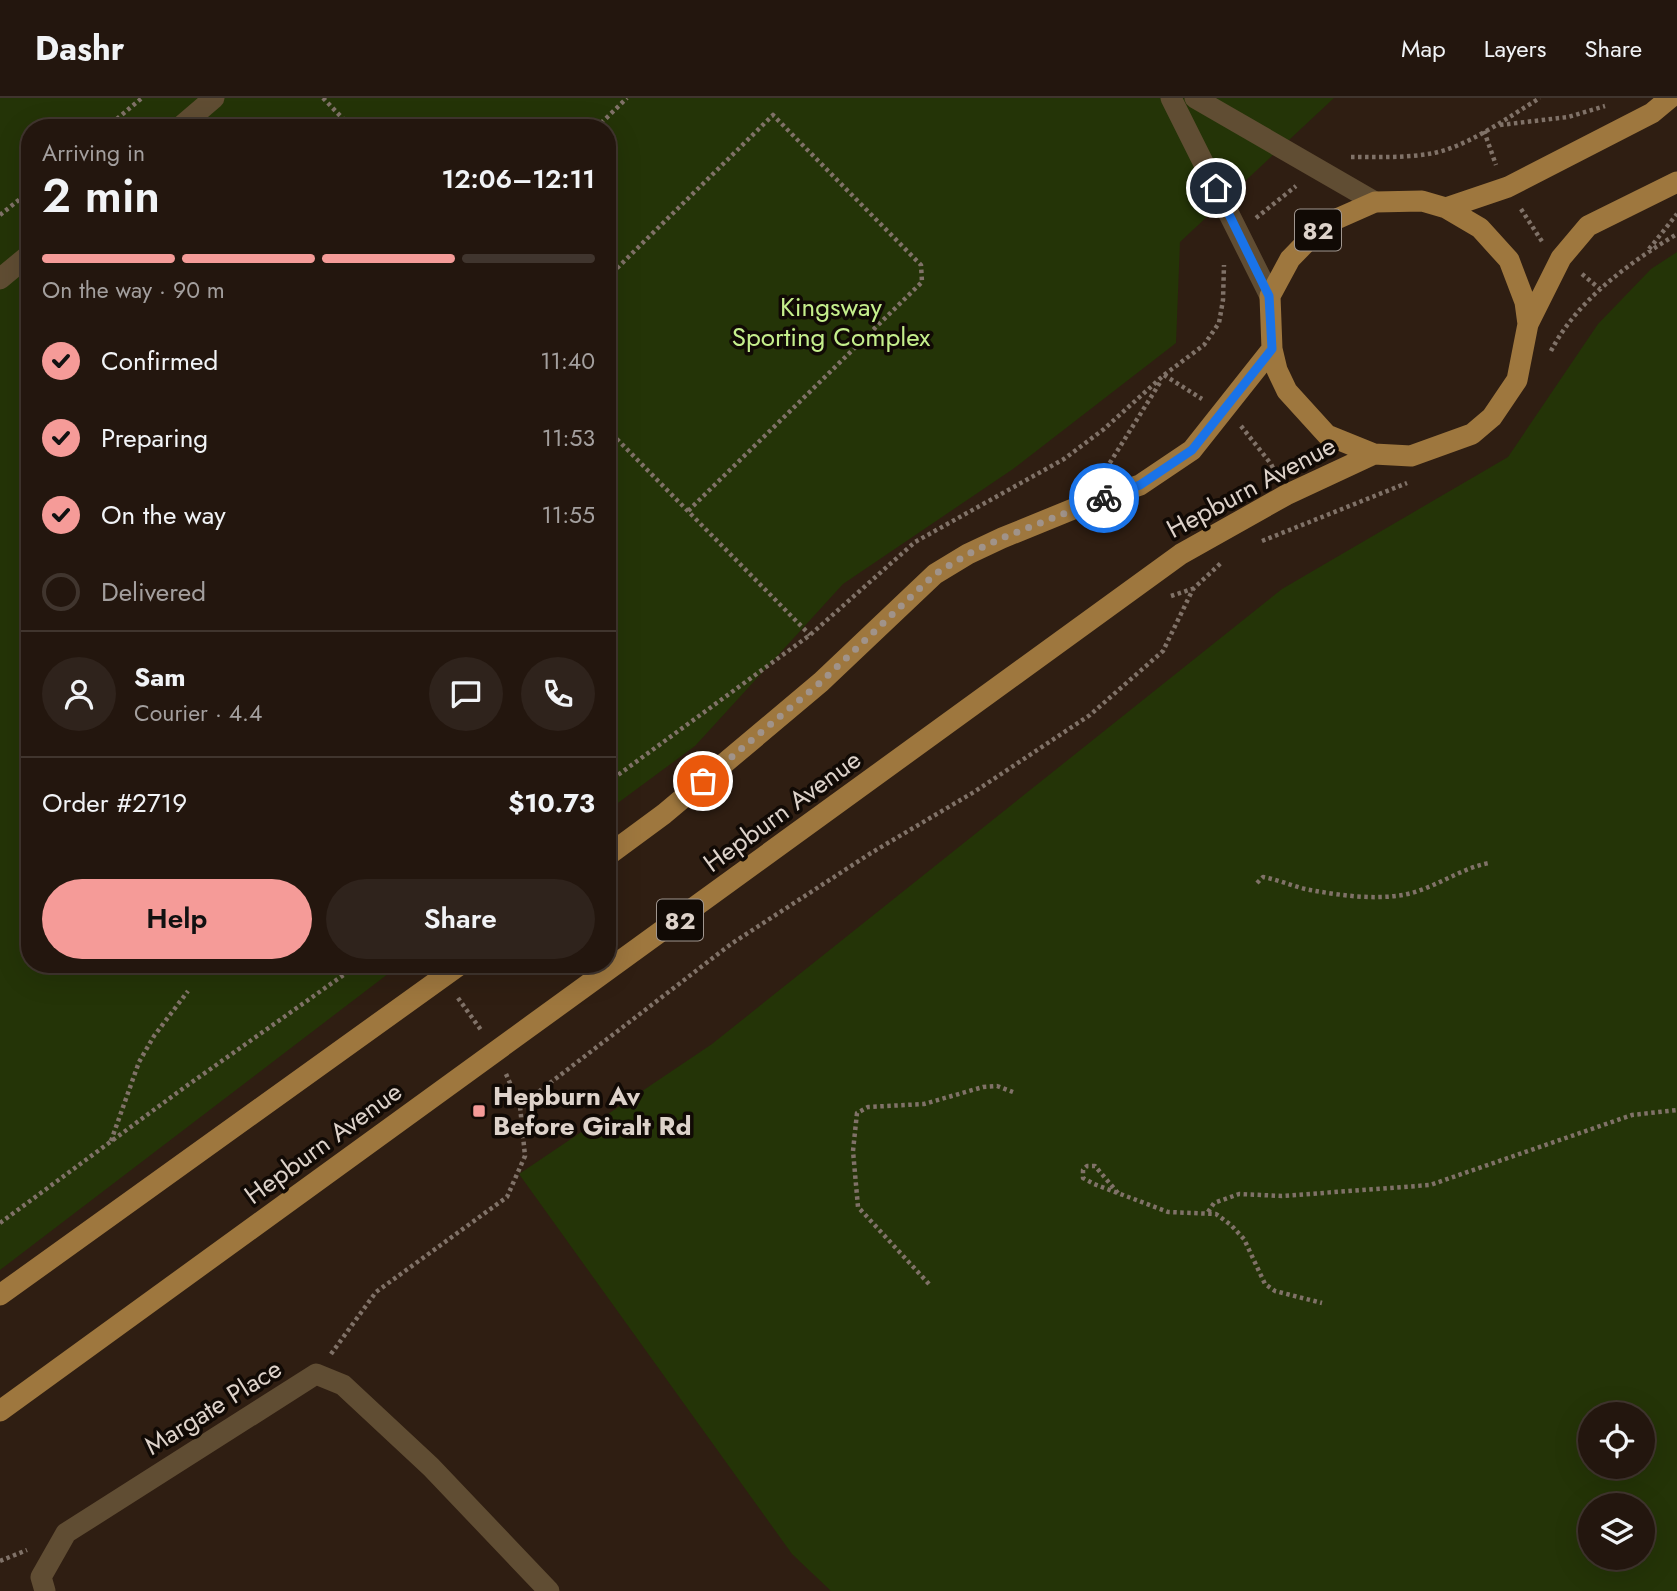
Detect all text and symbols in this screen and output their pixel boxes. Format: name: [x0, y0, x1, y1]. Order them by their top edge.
text: Dashr: [35, 25, 124, 72]
text: Map: [1401, 31, 1446, 66]
text: Layers: [1484, 31, 1546, 66]
text: Share: [1584, 31, 1642, 66]
text: Arriving in: [42, 136, 145, 170]
pin: [1186, 158, 1246, 218]
text: 12:06–12:11: [441, 160, 595, 198]
text: 2 min: [42, 163, 160, 229]
icon: home: [1197, 169, 1235, 207]
road number: 82: [1295, 210, 1341, 250]
text: On the way · 90 m: [42, 273, 225, 307]
park label: Kingsway Sporting Complex: [732, 288, 930, 356]
icon: check: [42, 342, 80, 380]
text: Confirmed: [101, 342, 218, 380]
text: 11:40: [540, 344, 595, 378]
icon: check: [42, 419, 80, 457]
text: Preparing: [101, 419, 208, 457]
text: 11:53: [542, 421, 595, 455]
street label: Hepburn Avenue: [1160, 426, 1342, 548]
courier: [1069, 463, 1139, 533]
icon: bike: [1085, 479, 1123, 517]
icon: check: [42, 496, 80, 534]
text: On the way: [101, 496, 226, 534]
text: 11:55: [541, 498, 595, 532]
text: Delivered: [101, 573, 206, 611]
button: person: [42, 657, 116, 731]
button: chat: [429, 657, 503, 731]
button: phone: [521, 657, 595, 731]
text: Sam: [134, 658, 186, 696]
text: Courier · 4.4: [134, 696, 262, 730]
street label: Hepburn Avenue: [695, 741, 869, 881]
pin: [673, 751, 733, 811]
icon: bag: [684, 762, 722, 800]
text: Order #2719: [42, 784, 187, 822]
text: $10.73: [508, 784, 595, 822]
button: Help: [42, 879, 312, 959]
button: Share: [326, 879, 595, 959]
road number: 82: [657, 900, 703, 940]
street label: Hepburn Avenue: [236, 1073, 410, 1213]
place label: Hepburn Av Before Giralt Rd: [493, 1077, 691, 1145]
marker: Hepburn Av Before Giralt Rd: [471, 1103, 487, 1119]
street label: Margate Place: [137, 1350, 289, 1464]
map controls: [1578, 1402, 1655, 1570]
button: locate: [1578, 1402, 1655, 1479]
button: layers: [1578, 1493, 1655, 1570]

